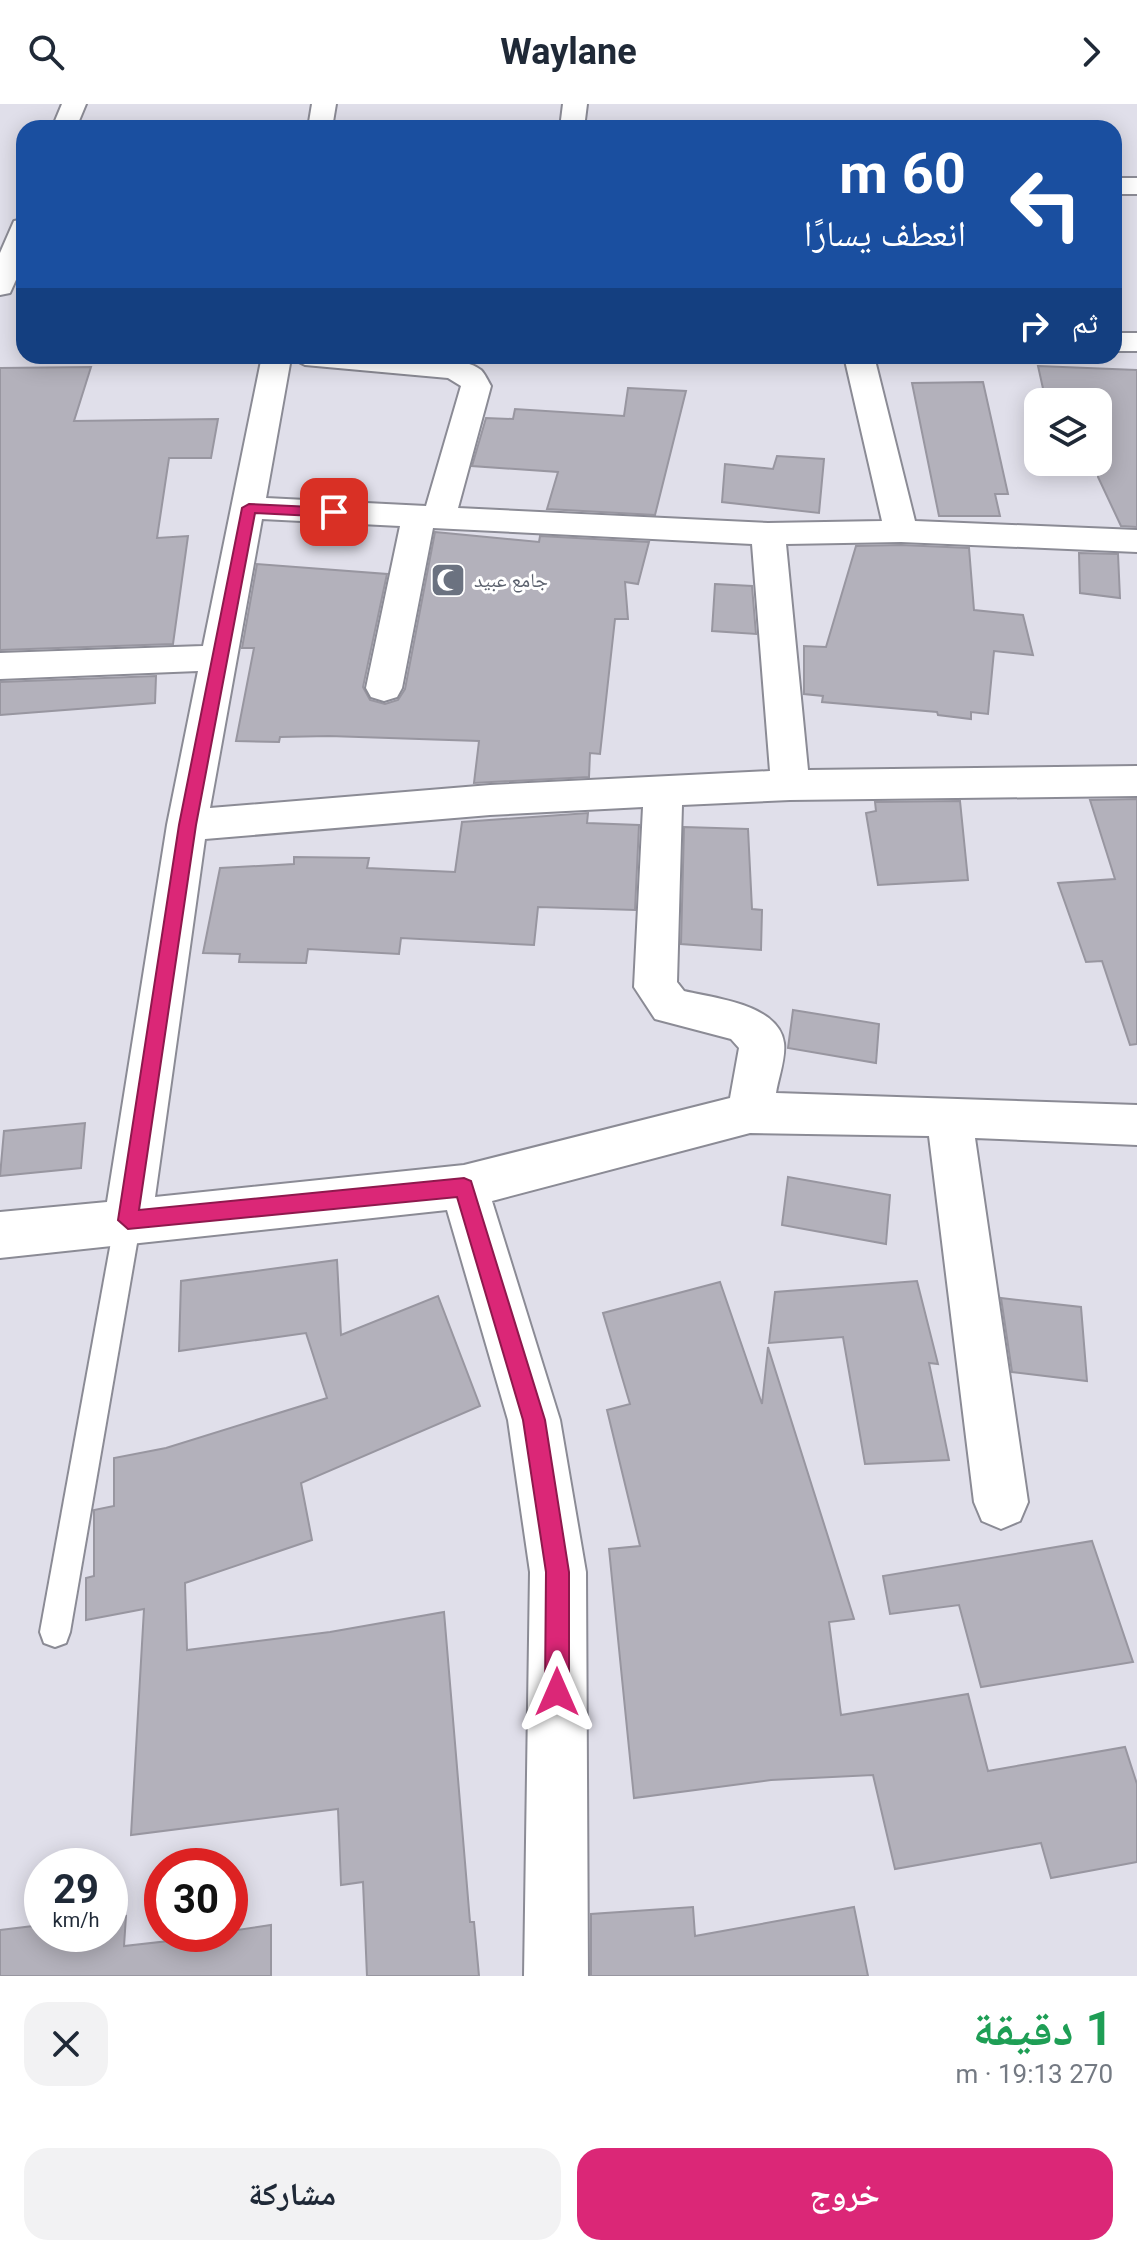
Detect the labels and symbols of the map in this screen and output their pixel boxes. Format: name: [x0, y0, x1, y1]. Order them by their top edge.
pin: [300, 478, 368, 546]
mosque icon: جامع عبيد: [429, 561, 467, 599]
place label: جامع عبيد: [474, 568, 548, 593]
position arrow: [515, 1650, 599, 1734]
speed limit sign: 30: [144, 1848, 248, 1952]

